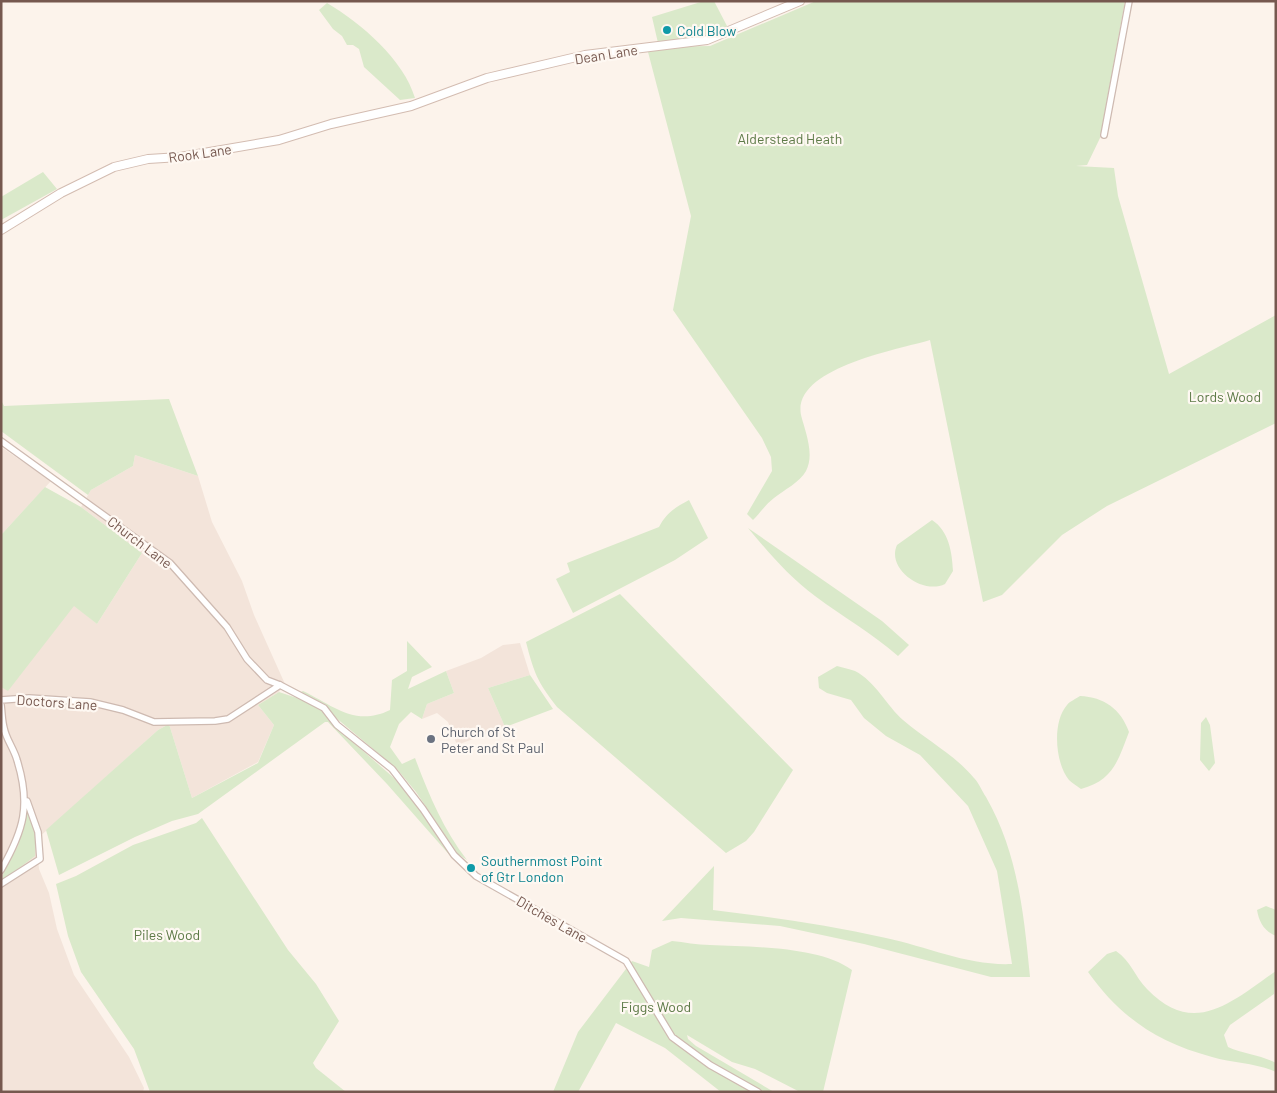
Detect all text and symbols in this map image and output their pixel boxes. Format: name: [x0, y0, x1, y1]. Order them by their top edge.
place label: Cold Blow: [677, 22, 736, 39]
marker: Cold Blow: [661, 24, 673, 36]
street label: Dean Lane: [573, 41, 639, 67]
park label: Alderstead Heath: [738, 130, 842, 147]
street label: Rook Lane: [167, 140, 233, 166]
park label: Lords Wood: [1189, 388, 1261, 405]
street label: Church Lane: [104, 512, 176, 572]
street label: Doctors Lane: [16, 691, 98, 713]
place label: Church of St Peter and St Paul: [441, 723, 544, 756]
marker: Church of St Peter and St Paul: [425, 733, 437, 745]
place label: Southernmost Point of Gtr London: [481, 852, 603, 885]
marker: Southernmost Point of Gtr London: [465, 862, 477, 874]
street label: Ditches Lane: [514, 892, 590, 946]
park label: Piles Wood: [134, 926, 200, 943]
park label: Figgs Wood: [621, 998, 691, 1015]

